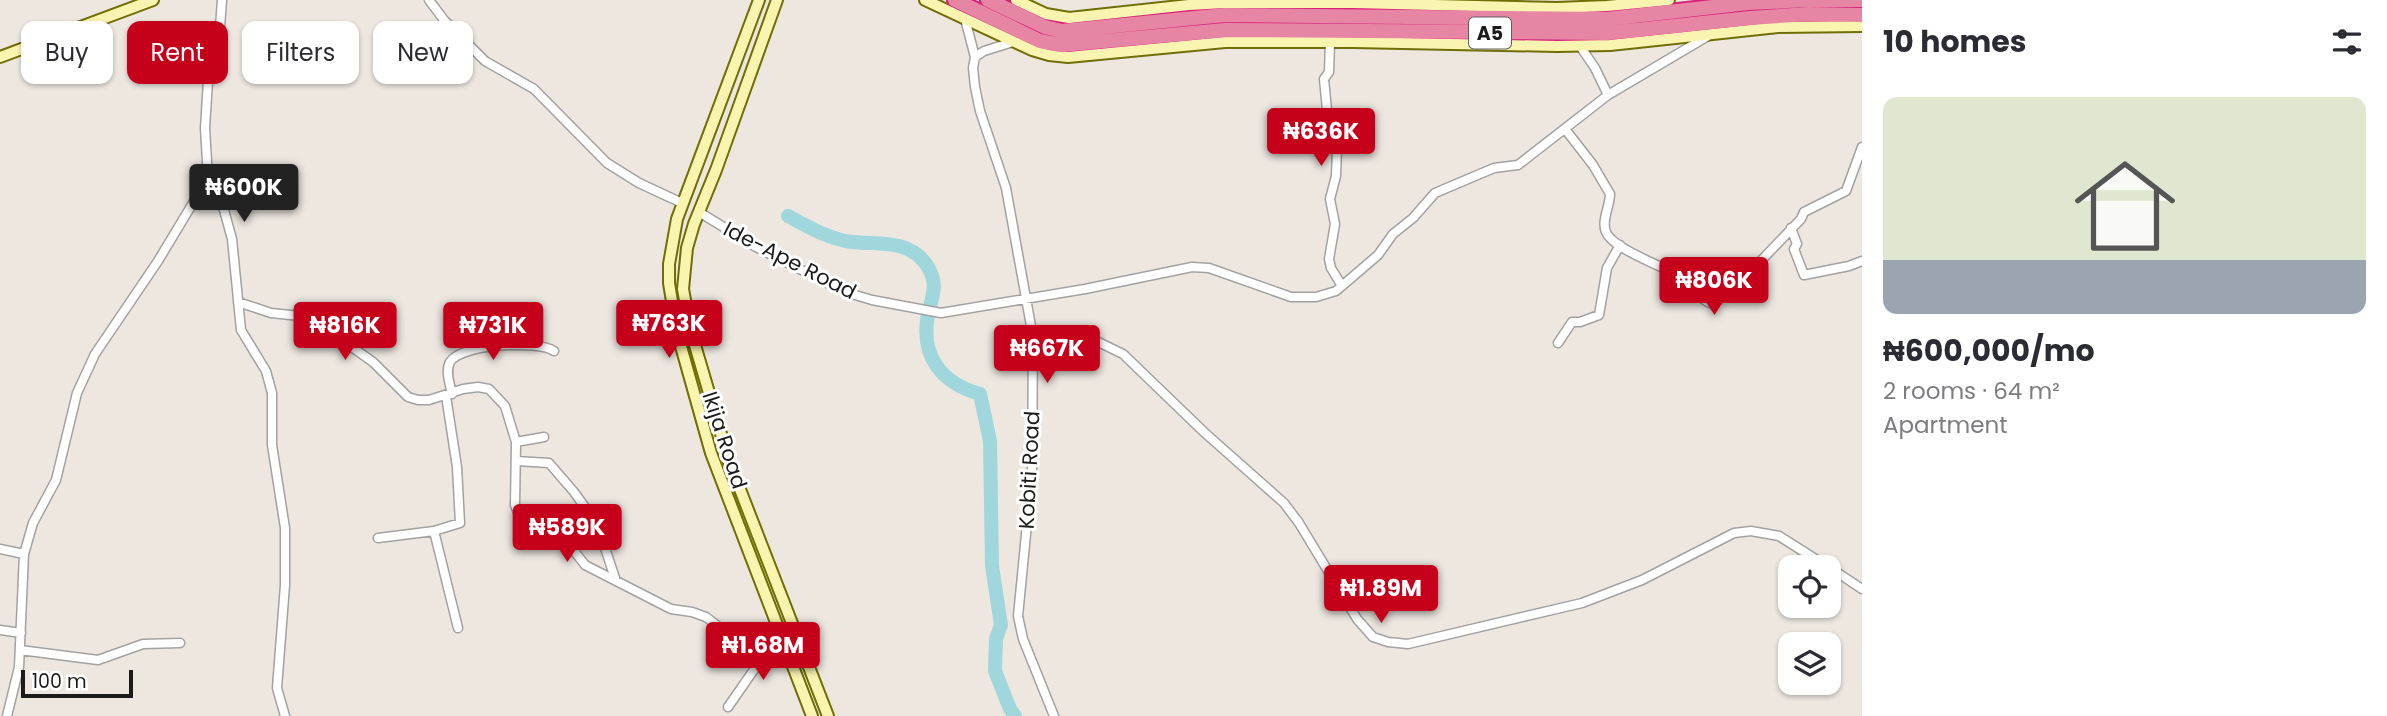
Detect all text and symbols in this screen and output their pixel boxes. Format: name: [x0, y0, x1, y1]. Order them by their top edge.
road number: A5: [1469, 18, 1511, 48]
text: 10 homes: [1883, 20, 2027, 63]
chip: Buy: [21, 21, 113, 84]
chip: Rent: [127, 21, 228, 84]
chip: Filters: [242, 21, 359, 84]
chip: New: [373, 21, 473, 84]
icon: filters: [2328, 23, 2366, 61]
pin: ₦636K: [1272, 108, 1370, 168]
text: ₦636K: [1283, 115, 1359, 147]
icon: home: [2062, 143, 2188, 269]
pin: ₦600K: [195, 164, 293, 224]
text: ₦600K: [205, 171, 283, 203]
street label: Ide-Ape Road: [719, 214, 861, 306]
pin: ₦806K: [1665, 258, 1763, 317]
text: ₦806K: [1675, 264, 1753, 296]
pin: ₦763K: [620, 300, 718, 360]
pin: ₦816K: [296, 302, 394, 362]
pin: ₦731K: [444, 302, 542, 362]
text: ₦763K: [632, 307, 706, 339]
text: ₦816K: [310, 309, 380, 341]
text: ₦731K: [459, 309, 527, 341]
pin: ₦667K: [998, 326, 1096, 385]
text: ₦600,000/mo: [1883, 329, 2095, 372]
text: ₦667K: [1010, 332, 1084, 364]
text: 2 rooms · 64 m²: [1883, 375, 2060, 407]
street label: Ikija Road: [696, 388, 754, 492]
text: Apartment: [1883, 409, 2008, 441]
street label: Kobiti Road: [1011, 410, 1047, 530]
pin: ₦589K: [518, 504, 616, 564]
text: ₦589K: [529, 511, 605, 543]
map controls: [1778, 555, 1841, 695]
button: locate: [1778, 555, 1841, 618]
pin: ₦1.89M: [1324, 566, 1438, 625]
text: ₦1.89M: [1340, 572, 1422, 604]
pin: ₦1.68M: [706, 622, 820, 682]
text: ₦1.68M: [722, 629, 804, 661]
button: layers: [1778, 632, 1841, 695]
scale bar: [21, 667, 133, 699]
text: 100 m: [32, 668, 87, 695]

